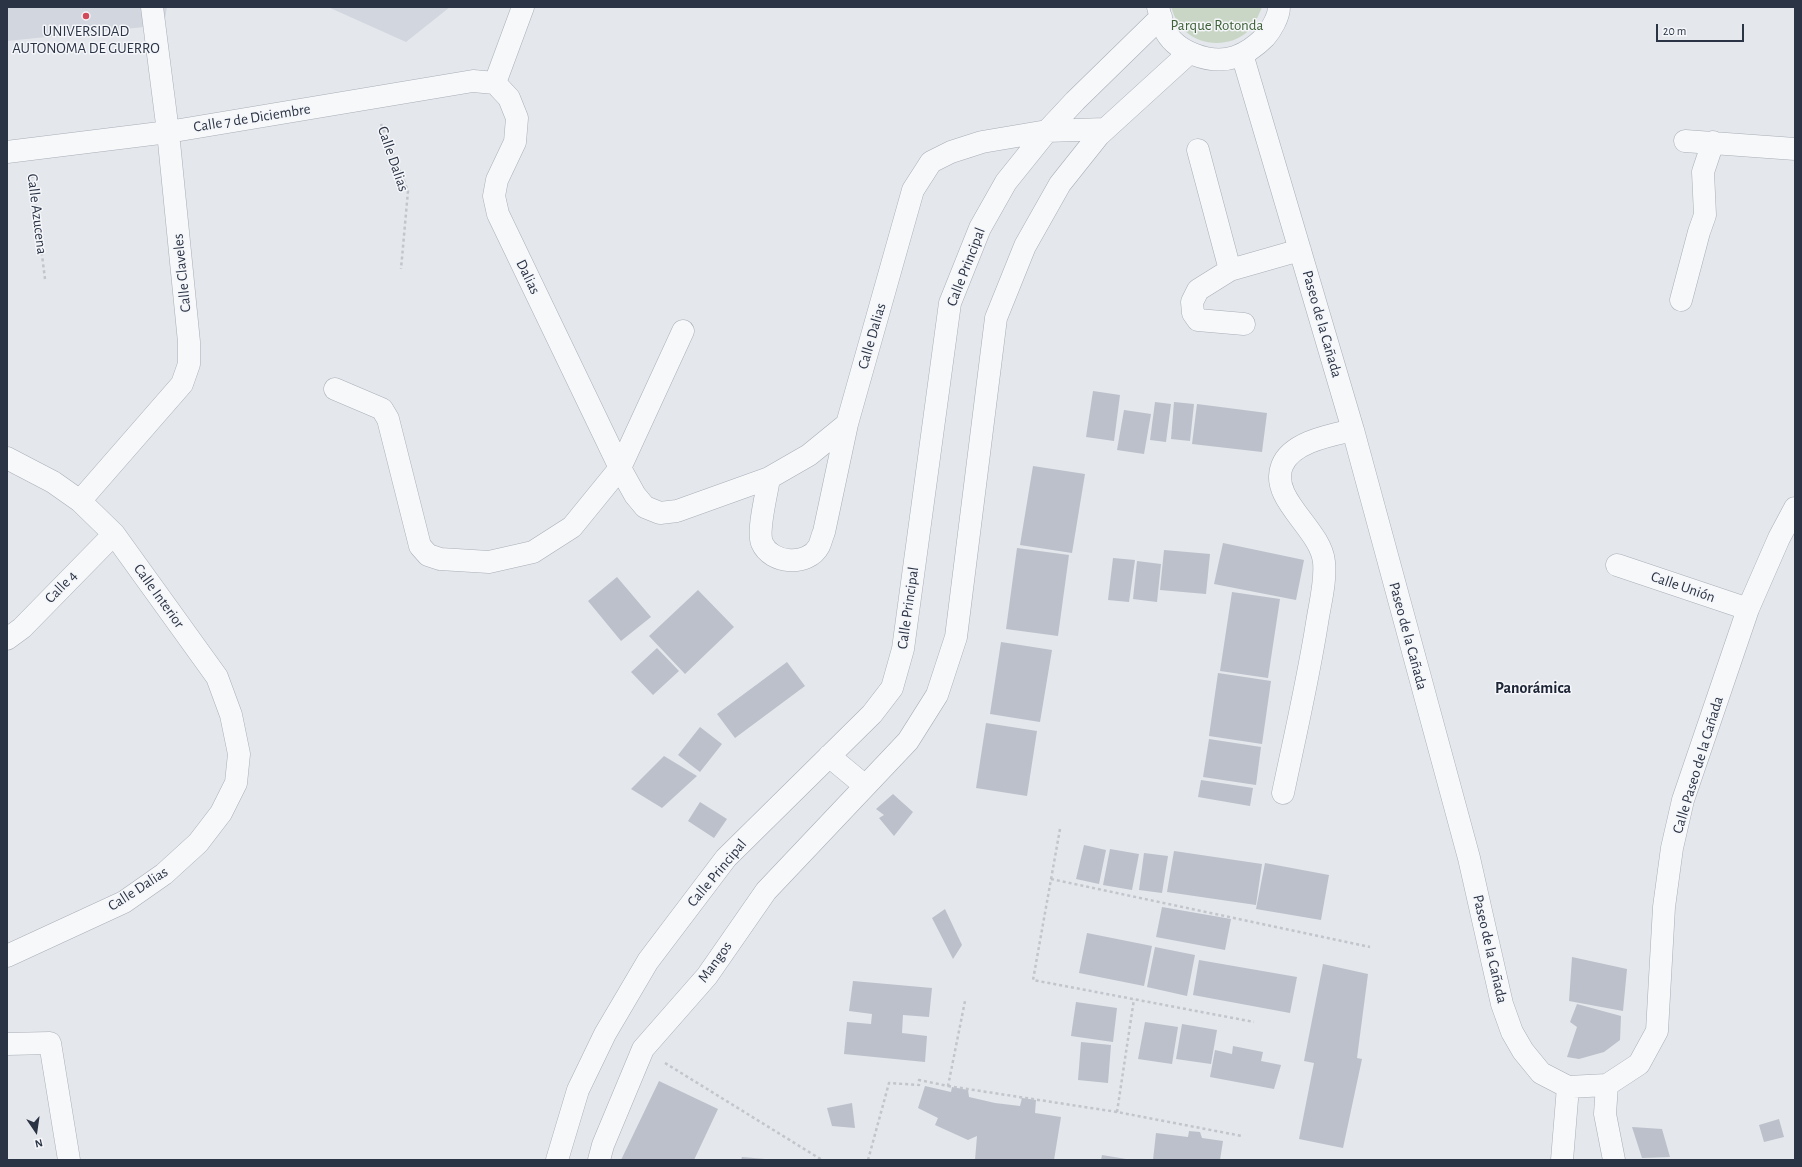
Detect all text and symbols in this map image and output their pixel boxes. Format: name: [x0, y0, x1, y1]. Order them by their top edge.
marker: UNIVERSIDAD AUTONOMA DE GUERRO: [81, 11, 91, 21]
park label: Parque Rotonda: [1170, 16, 1264, 34]
scale bar: [1658, 16, 1746, 42]
place label: UNIVERSIDAD AUTONOMA DE GUERRO: [12, 22, 160, 57]
text: 20 m: [1663, 25, 1686, 37]
street label: Calle 7 de Diciembre: [192, 100, 312, 136]
street label: Calle Dalias: [373, 124, 413, 194]
street label: Calle Azucena: [23, 173, 51, 255]
street label: Calle Principal: [943, 225, 989, 309]
street label: Calle Claveles: [169, 233, 195, 313]
street label: Dalias: [512, 257, 544, 297]
street label: Paseo de la Cañada: [1298, 268, 1346, 380]
street label: Calle Dalias: [854, 301, 890, 371]
street label: Calle Interior: [130, 560, 188, 632]
street label: Calle Principal: [893, 566, 923, 650]
street label: Calle 4: [41, 567, 81, 607]
street label: Calle Unión: [1648, 568, 1718, 606]
street label: Paseo de la Cañada: [1385, 580, 1431, 692]
district label: Panorámica: [1495, 678, 1571, 698]
street label: Calle Paseo de la Cañada: [1669, 694, 1727, 836]
street label: Calle Principal: [683, 835, 751, 911]
street label: Calle Dalias: [105, 863, 171, 915]
street label: Paseo de la Cañada: [1469, 893, 1511, 1005]
street label: Mangos: [694, 938, 736, 986]
north arrow: [16, 1111, 56, 1151]
text: N: [34, 1137, 44, 1149]

